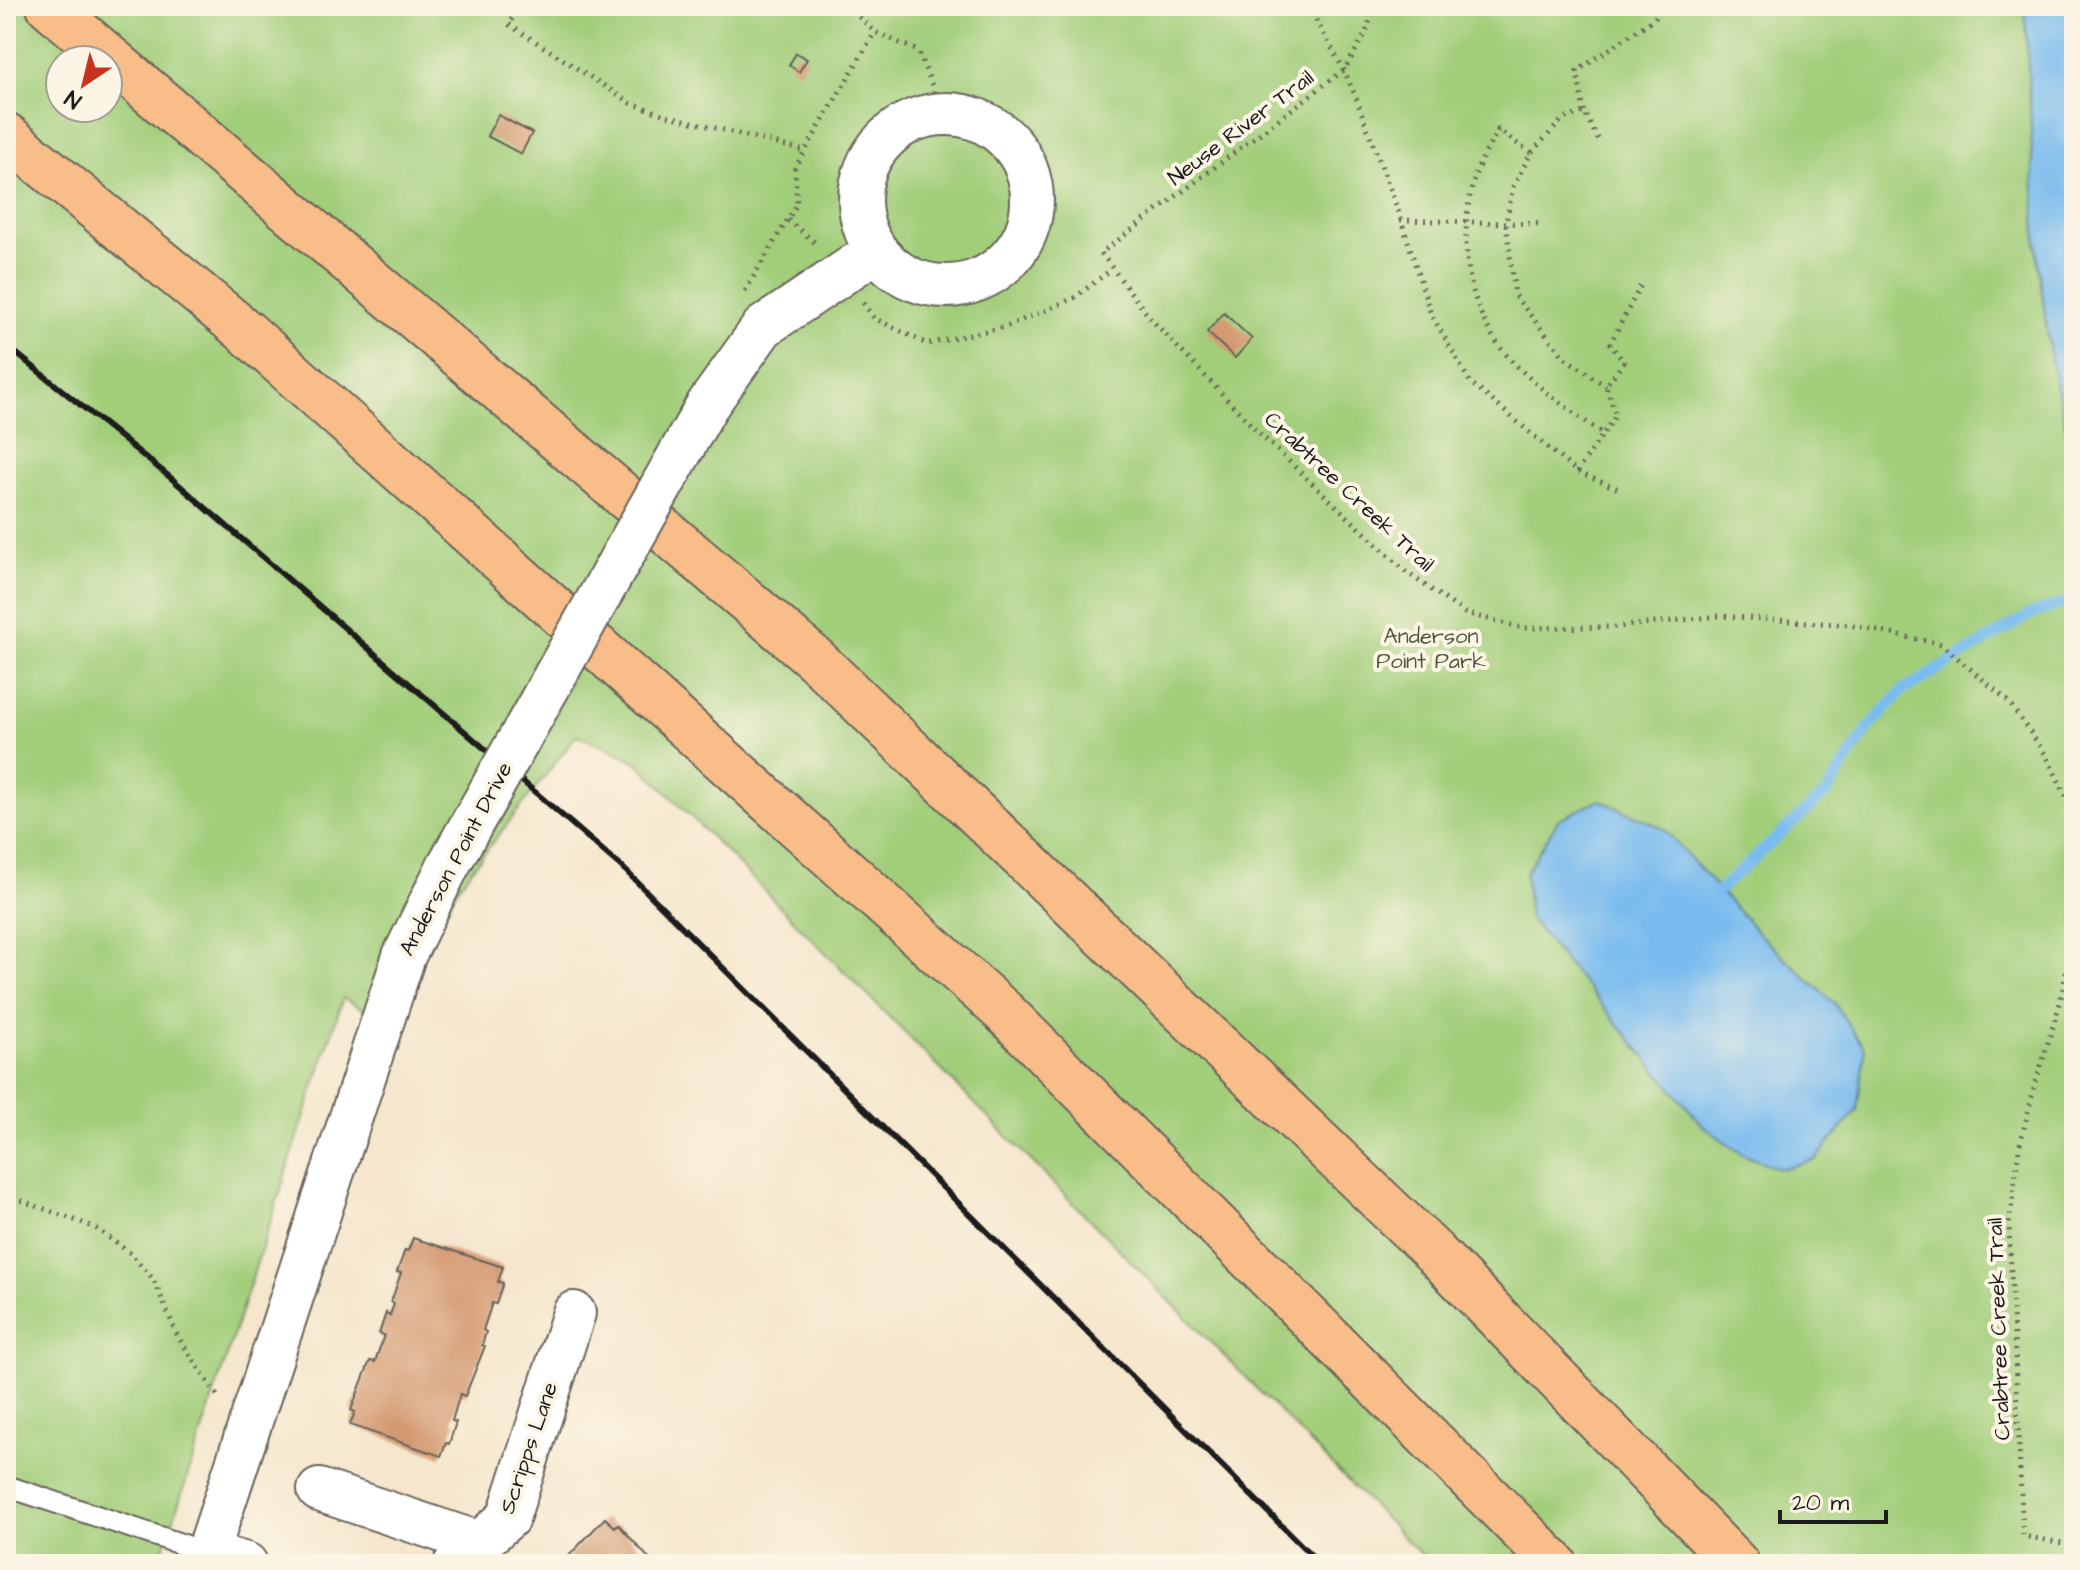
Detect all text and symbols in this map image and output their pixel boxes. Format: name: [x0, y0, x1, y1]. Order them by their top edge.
north arrow: [44, 44, 124, 124]
street label: Neuse River Trail: [1161, 63, 1321, 193]
text: N: [59, 82, 88, 116]
street label: Crabtree Creek Trail: [1257, 405, 1441, 579]
park label: Anderson Point Park: [1376, 621, 1486, 677]
street label: Anderson Point Drive: [392, 757, 520, 961]
street label: Crabtree Creek Trail: [1980, 1217, 2018, 1441]
street label: Scripps Lane: [492, 1378, 566, 1518]
scale bar: [1780, 1474, 1886, 1524]
text: 20 m: [1792, 1486, 1849, 1520]

